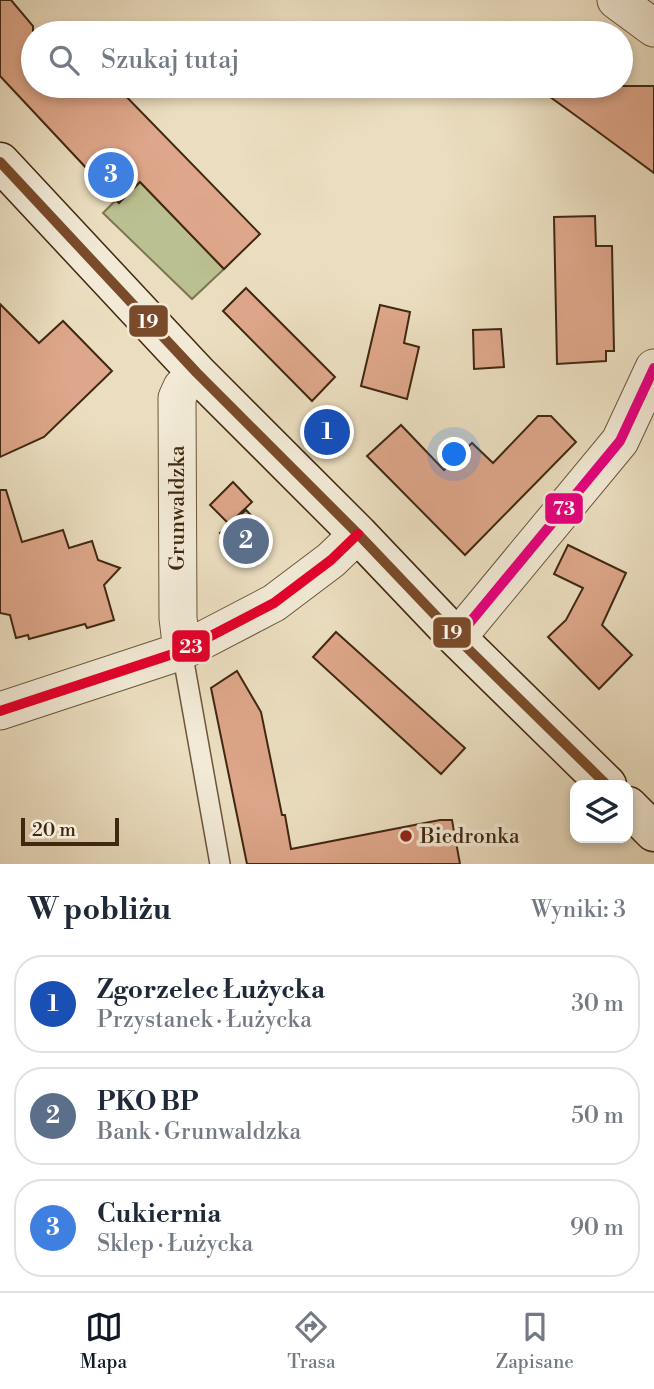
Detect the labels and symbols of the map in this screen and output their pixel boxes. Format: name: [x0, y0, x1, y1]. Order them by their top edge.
pin: 3: [88, 149, 134, 201]
line badge: 19: [128, 304, 169, 338]
text: 19: [138, 310, 158, 334]
pin: 1: [304, 406, 350, 458]
your location: [437, 437, 471, 471]
street label: Grunwaldzka: [165, 445, 191, 571]
line badge: 73: [544, 492, 584, 525]
text: 73: [553, 497, 575, 521]
pin: 2: [223, 515, 269, 567]
line badge: 19: [432, 616, 472, 649]
text: 19: [442, 621, 462, 645]
line badge: 23: [171, 629, 211, 663]
text: 23: [179, 635, 203, 659]
scale bar: [21, 815, 119, 847]
place label: Biedronka: [419, 824, 520, 850]
marker: Biedronka: [398, 828, 414, 844]

